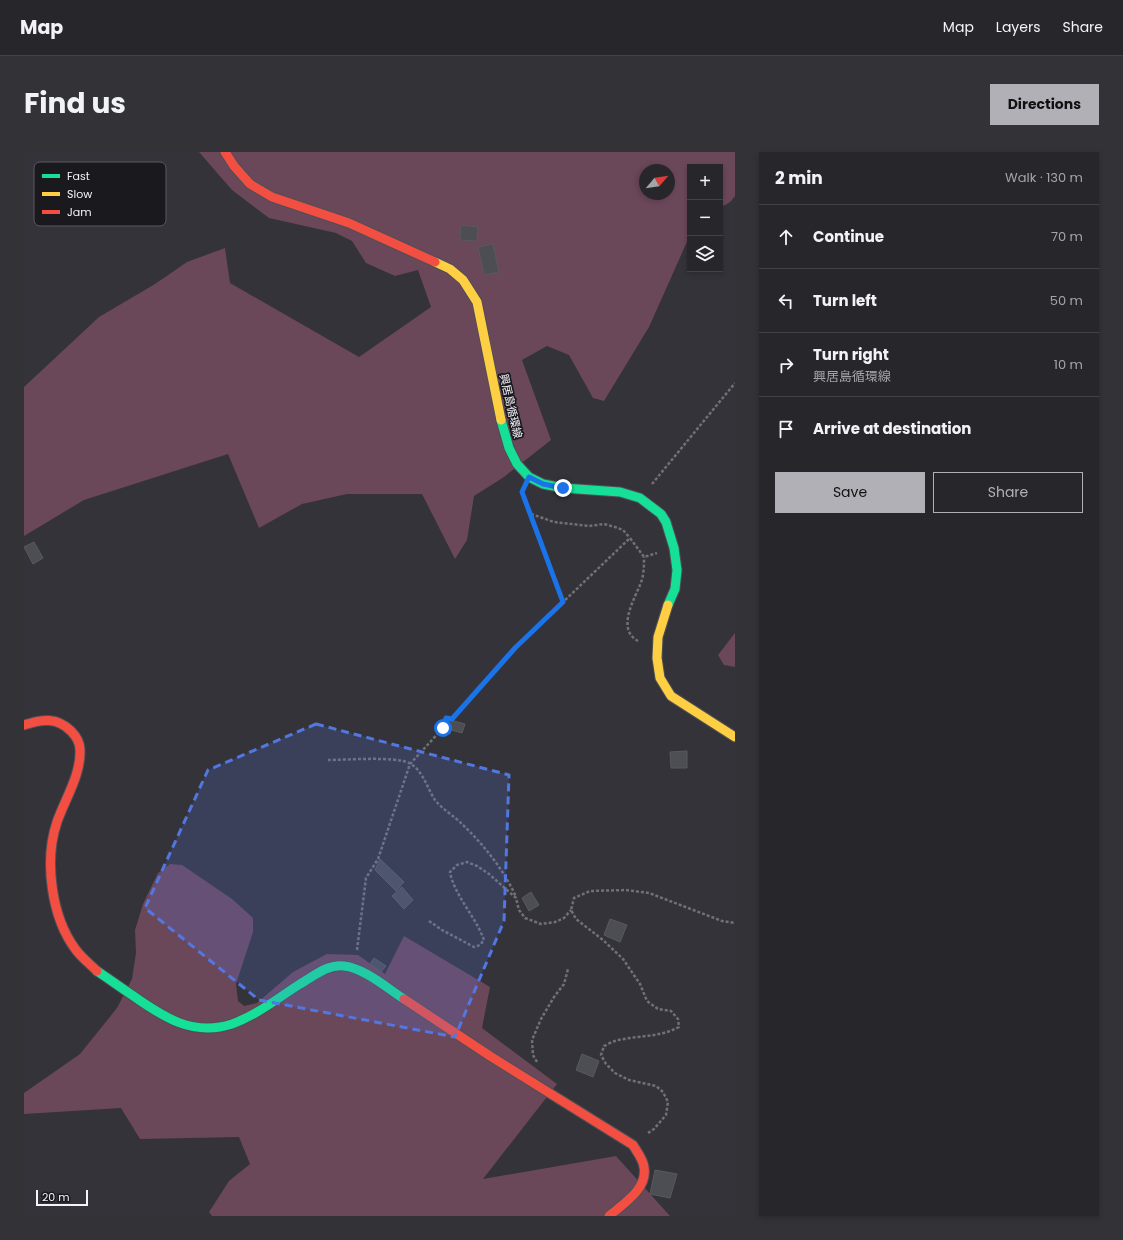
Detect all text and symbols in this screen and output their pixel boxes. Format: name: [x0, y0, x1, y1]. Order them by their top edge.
text: Map: [20, 14, 63, 41]
text: Map: [943, 17, 974, 37]
text: Layers: [996, 17, 1040, 37]
text: Share: [1062, 17, 1103, 37]
text: Find us: [24, 84, 126, 123]
button: Directions: [990, 84, 1099, 125]
legend: [34, 162, 166, 226]
north arrow: [639, 164, 675, 200]
map controls: [687, 164, 723, 272]
button: +: [687, 164, 723, 200]
text: 2 min: [775, 166, 823, 190]
text: Fast: [67, 168, 90, 184]
text: Walk · 130 m: [1005, 168, 1083, 187]
text: Slow: [67, 186, 92, 202]
button: −: [687, 200, 723, 236]
text: Jam: [67, 204, 92, 220]
icon: ahead: [775, 226, 797, 248]
text: Continue: [813, 226, 884, 247]
text: 70 m: [1051, 227, 1083, 246]
button: layers: [687, 236, 723, 272]
icon: left: [775, 290, 797, 312]
text: Turn left: [813, 290, 877, 311]
text: 50 m: [1050, 291, 1083, 310]
text: Turn right: [813, 344, 889, 365]
icon: right: [775, 354, 797, 376]
text: 10 m: [1054, 355, 1083, 374]
text: 興居島循環線: [813, 367, 891, 386]
street label: 興居島循環線: [496, 372, 526, 440]
icon: arrive: [775, 418, 797, 440]
text: Arrive at destination: [813, 418, 971, 439]
button: Save: [775, 472, 925, 513]
button: Share: [933, 472, 1083, 513]
route end: [554, 479, 572, 497]
route start: [434, 719, 452, 737]
scale bar: [36, 1188, 88, 1207]
text: 20 m: [42, 1189, 70, 1205]

